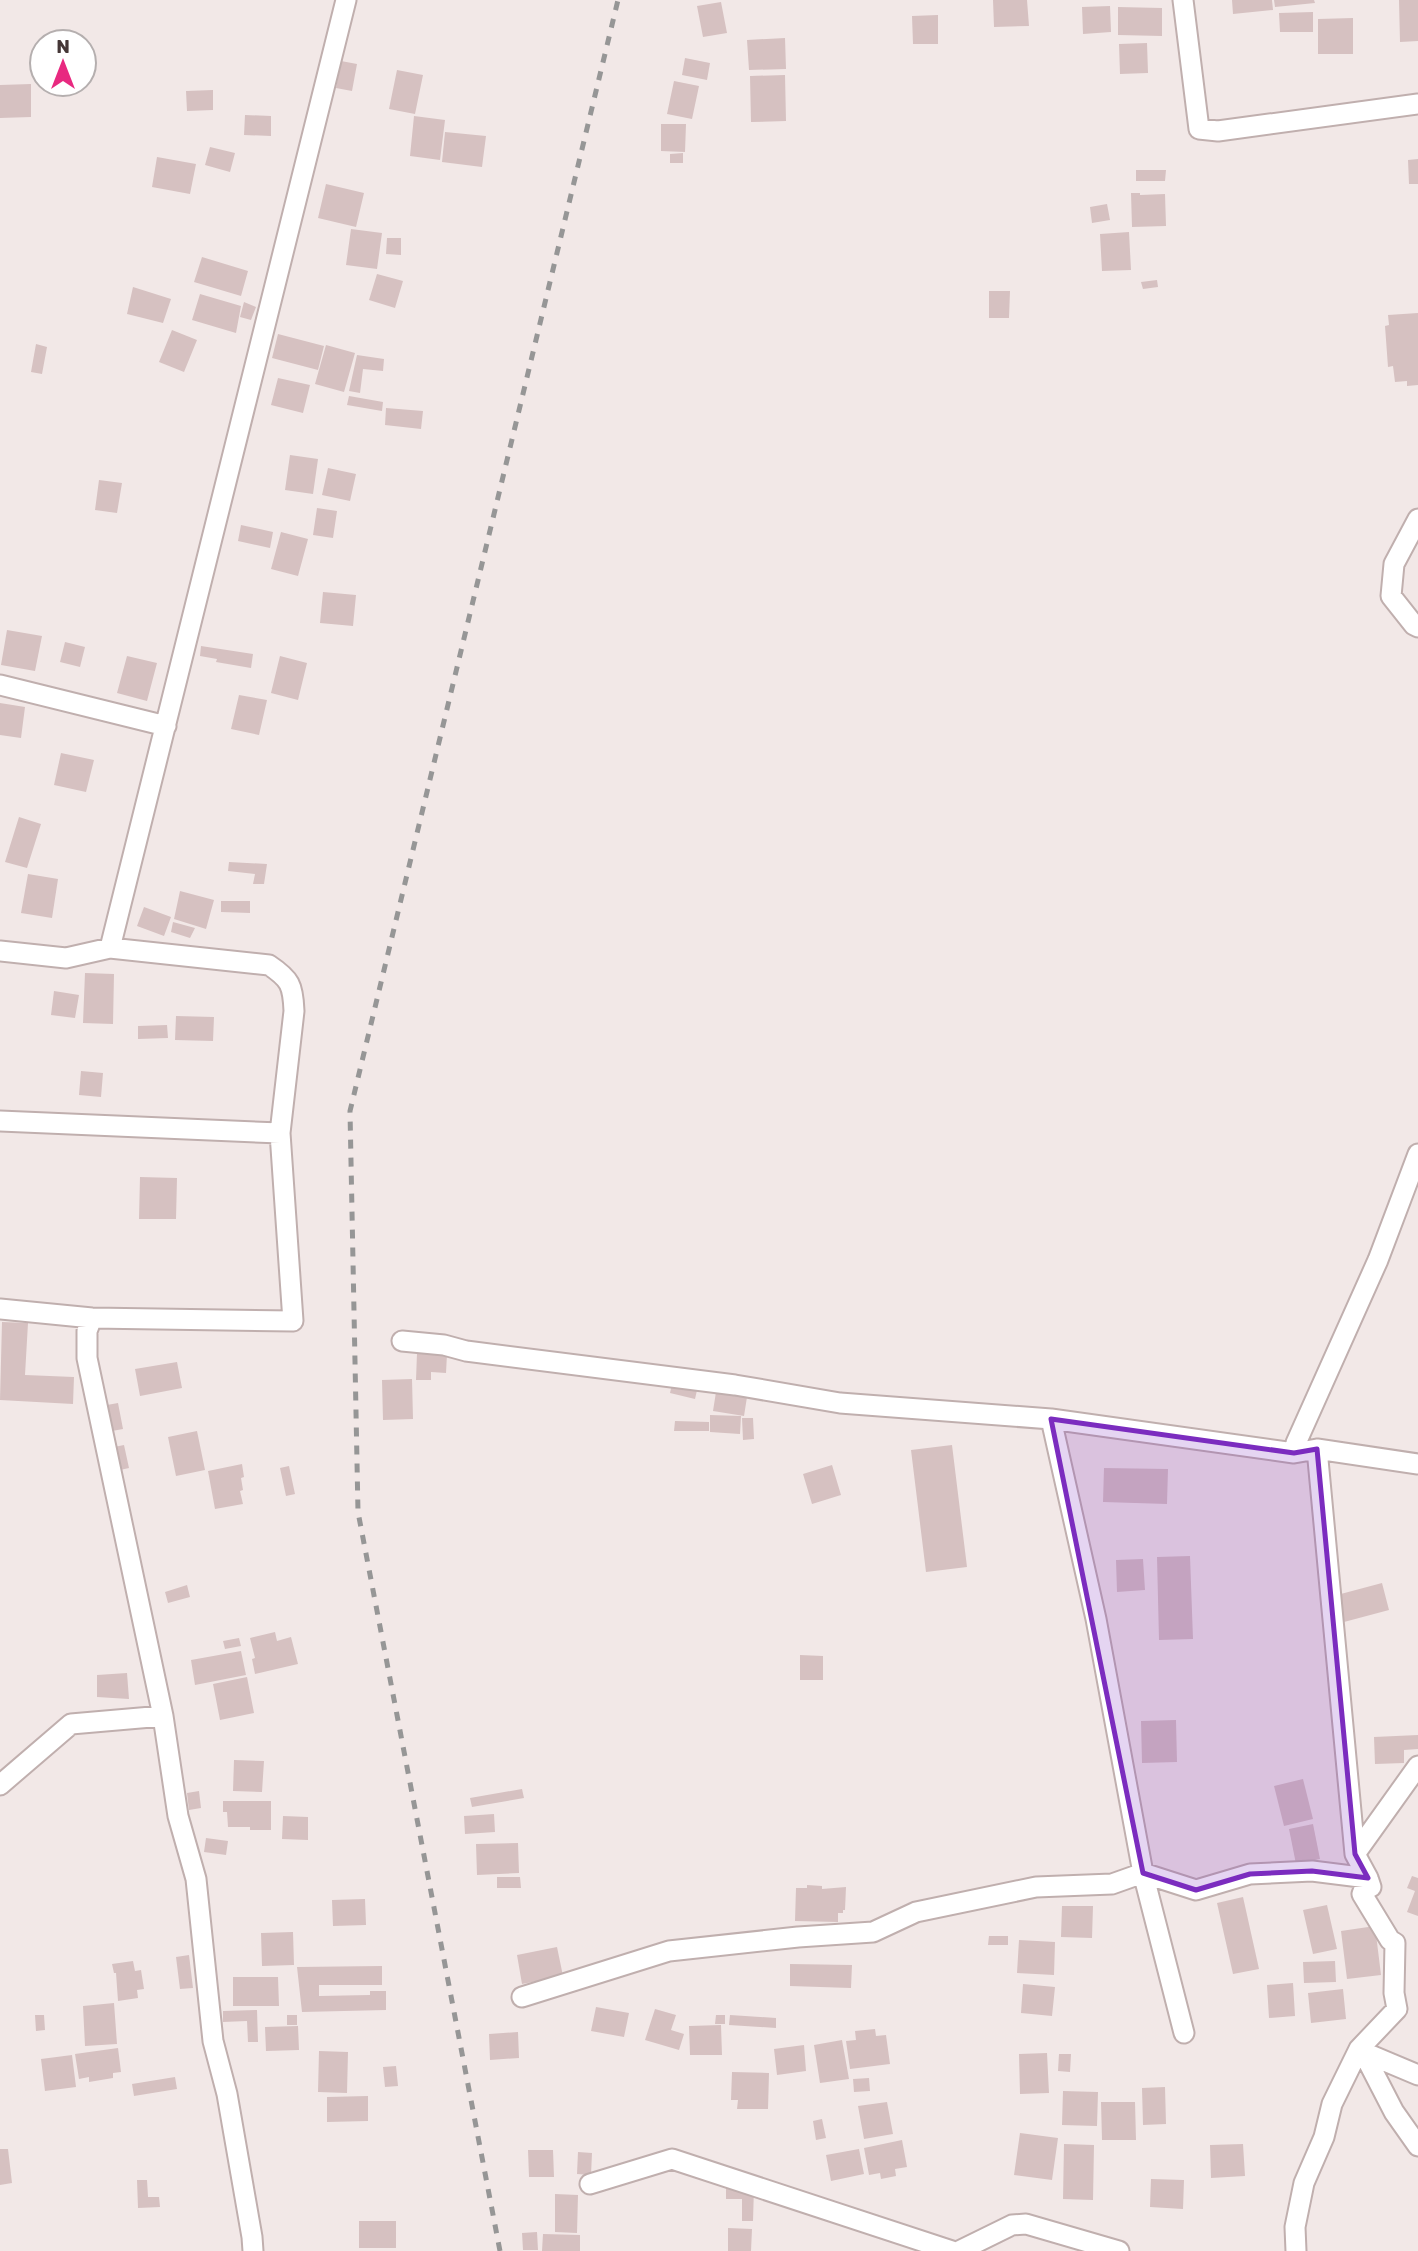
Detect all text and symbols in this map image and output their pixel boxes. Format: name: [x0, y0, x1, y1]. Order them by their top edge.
north arrow: [28, 28, 98, 98]
text: N: [56, 35, 70, 58]

